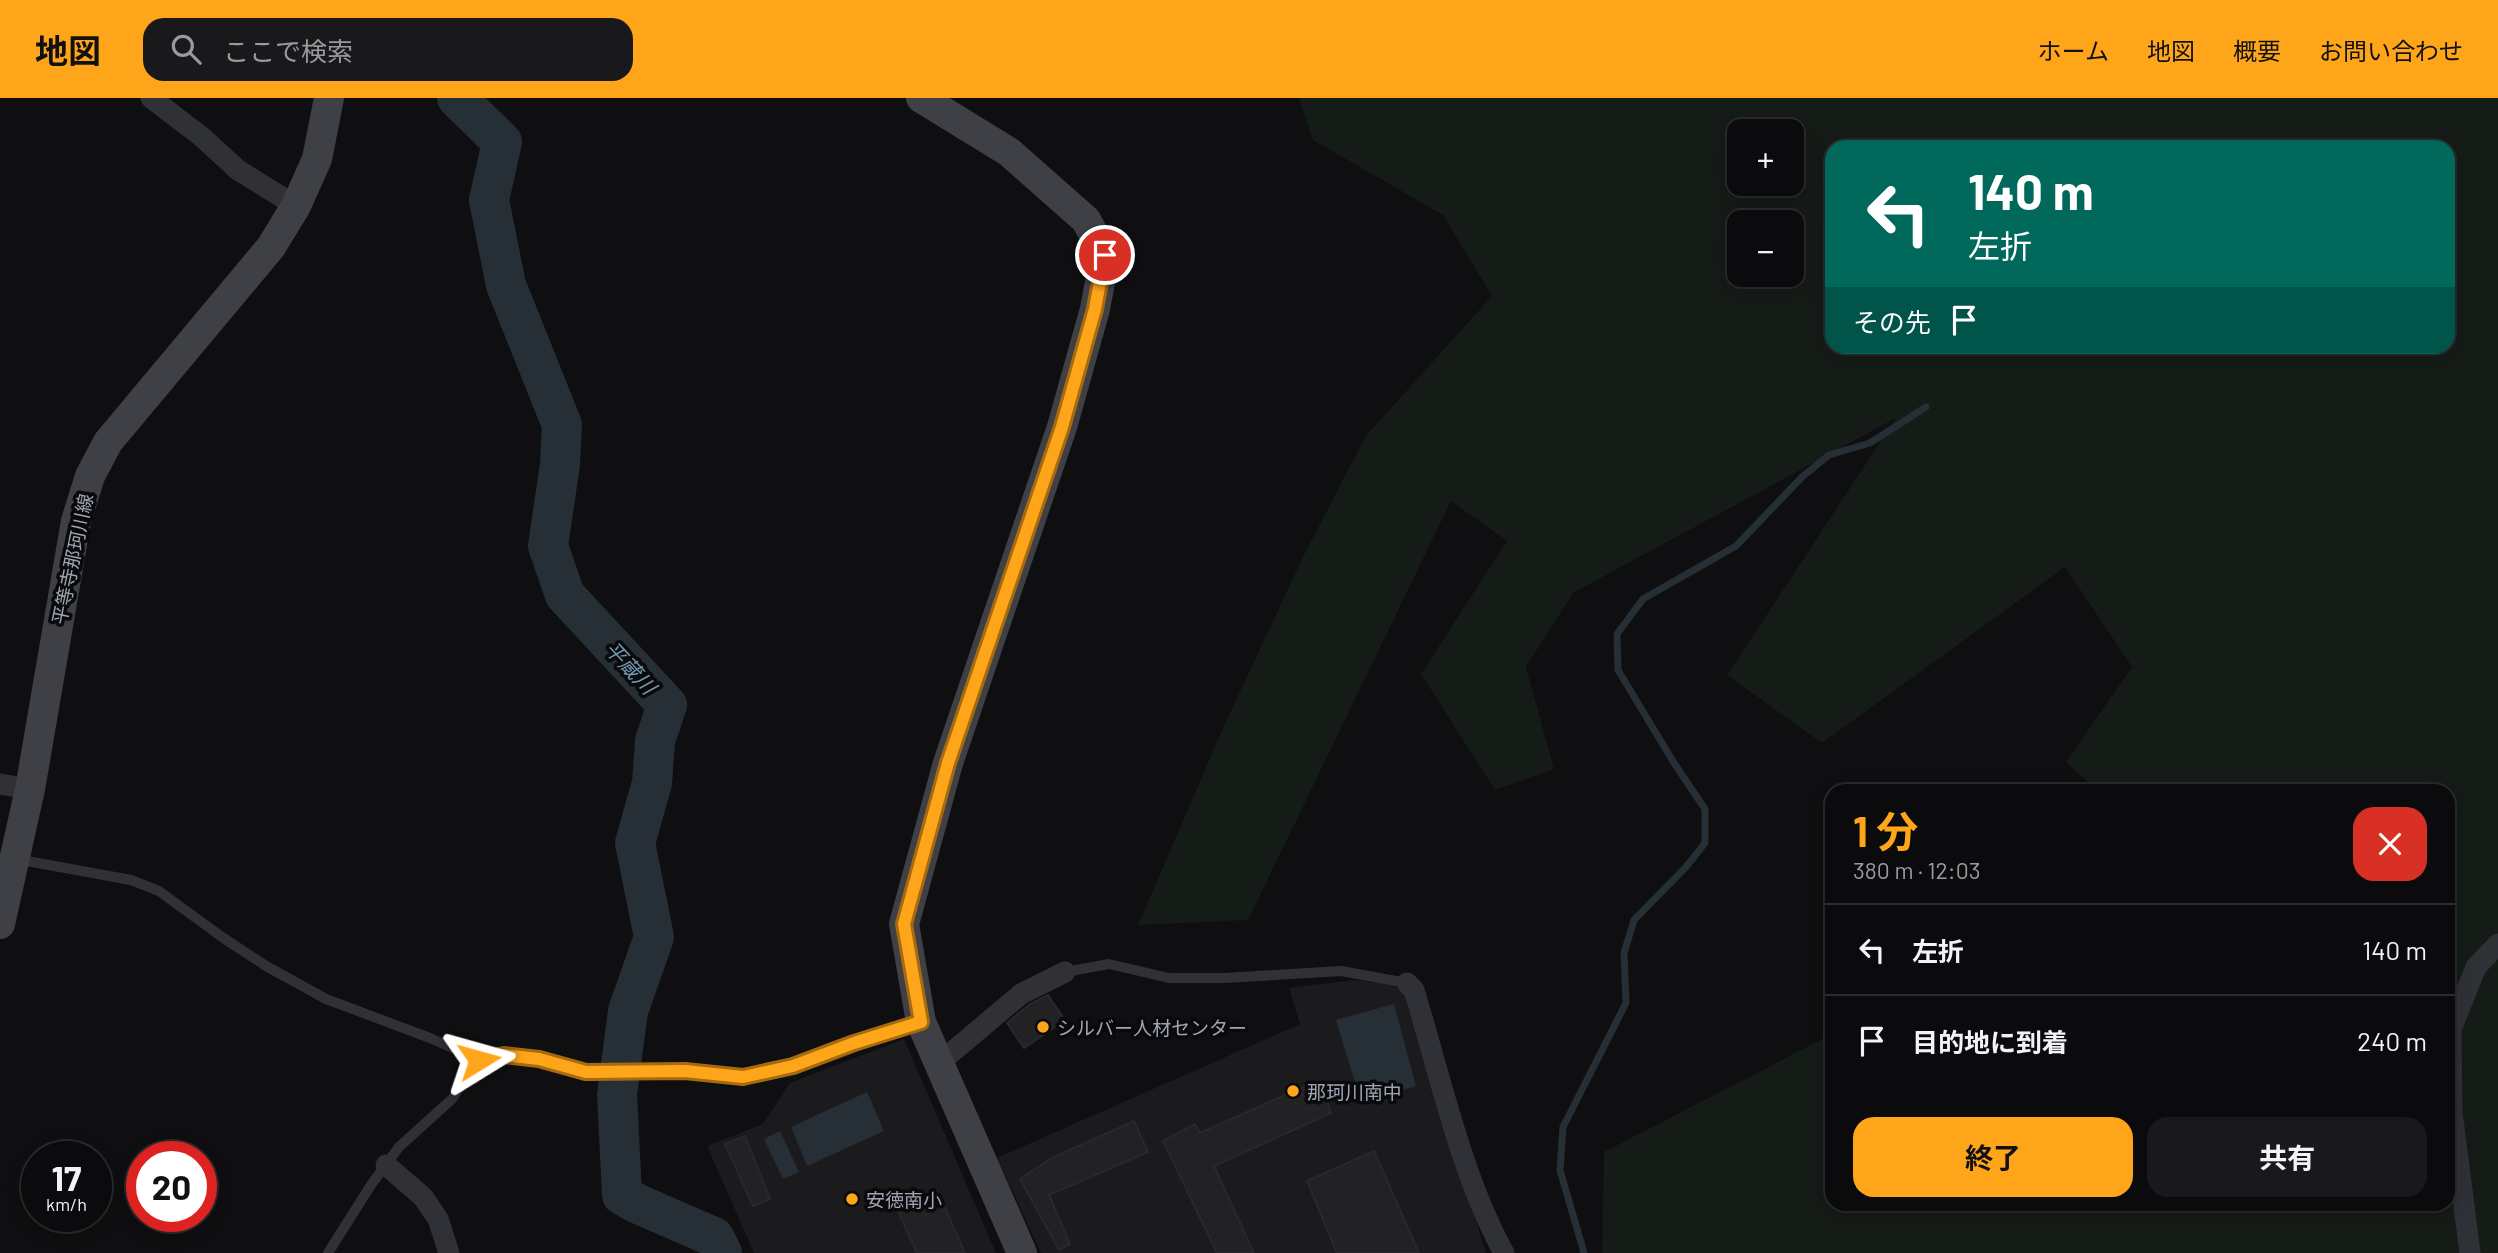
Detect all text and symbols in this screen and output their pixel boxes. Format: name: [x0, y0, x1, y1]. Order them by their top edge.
search box: [143, 18, 633, 81]
text: 地図: [35, 30, 101, 70]
icon: search: [167, 30, 205, 68]
text: ここで検索: [223, 35, 353, 66]
text: ホーム: [2038, 36, 2109, 65]
text: 地図: [2147, 36, 2195, 65]
text: 概要: [2233, 36, 2281, 65]
text: お問い合わせ: [2319, 36, 2463, 65]
map controls: [1727, 119, 1804, 287]
button: +: [1727, 119, 1804, 196]
text: 140 m: [1968, 161, 2094, 220]
icon: left: [1853, 168, 1944, 259]
button: −: [1727, 210, 1804, 287]
pin: [1075, 225, 1135, 285]
text: 左折: [1968, 226, 2032, 264]
icon: arrive: [1086, 236, 1124, 274]
icon: arrive: [1945, 301, 1983, 339]
text: その先: [1853, 306, 1931, 337]
street label: 平等寺那珂川線: [47, 492, 97, 626]
water label: 平蔵川: [600, 635, 663, 700]
text: 1 分: [1853, 805, 1918, 855]
button: close: [2353, 807, 2427, 881]
text: 380 m · 12:03: [1853, 856, 1981, 884]
icon: left: [1853, 931, 1891, 969]
text: 140 m: [2362, 934, 2427, 965]
text: 左折: [1912, 935, 1964, 966]
place label: シルバー人材センター: [1057, 1016, 1247, 1039]
marker: シルバー人材センター: [1035, 1019, 1051, 1035]
icon: arrive: [1853, 1022, 1891, 1060]
position arrow: [442, 1023, 516, 1097]
text: 240 m: [2357, 1025, 2427, 1056]
text: 目的地に到着: [1912, 1026, 2068, 1057]
place label: 那珂川南中: [1307, 1080, 1402, 1103]
marker: 那珂川南中: [1285, 1083, 1301, 1099]
button: 終了: [1853, 1117, 2133, 1197]
button: 共有: [2147, 1117, 2427, 1197]
speed limit sign: 20: [126, 1141, 217, 1232]
text: 17: [52, 1156, 81, 1198]
place label: 安徳南小: [866, 1188, 942, 1211]
marker: 安徳南小: [844, 1191, 860, 1207]
text: km/h: [46, 1193, 87, 1215]

